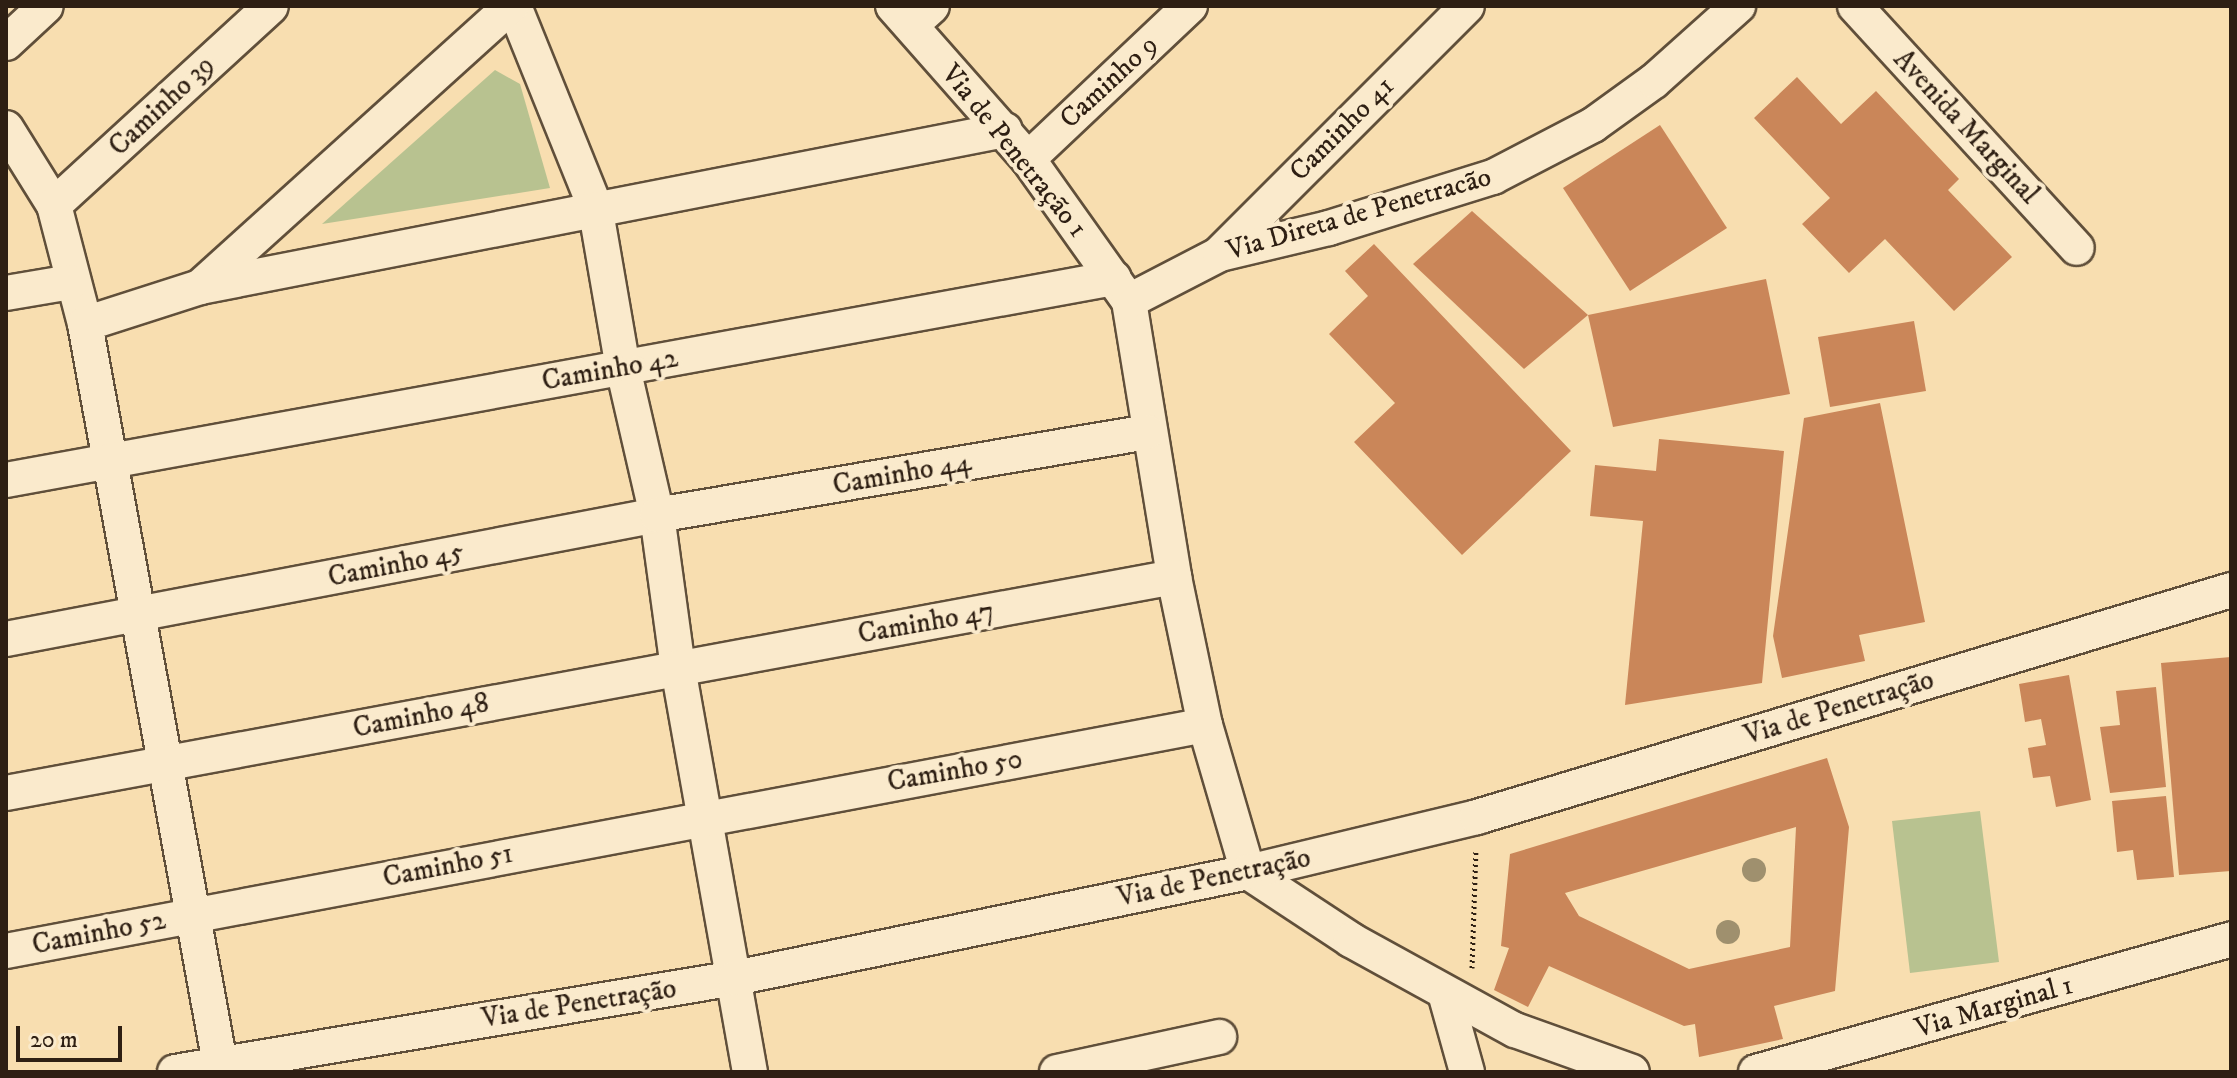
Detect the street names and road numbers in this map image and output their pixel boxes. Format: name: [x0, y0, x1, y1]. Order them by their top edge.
street label: Caminho 9: [1053, 28, 1165, 136]
street label: Avenida Marginal: [1886, 43, 2046, 211]
street label: Caminho 39: [102, 49, 222, 163]
street label: Via de Penetração 1: [934, 58, 1094, 244]
street label: Caminho 41: [1283, 70, 1401, 188]
street label: Via Direta de Penetracão: [1223, 160, 1495, 268]
street label: Caminho 42: [539, 342, 681, 398]
street label: Caminho 44: [830, 445, 974, 503]
street label: Caminho 45: [325, 535, 467, 595]
street label: Caminho 47: [855, 595, 997, 651]
street label: Via de Penetração: [1740, 663, 1938, 753]
street label: Caminho 48: [350, 686, 492, 746]
street label: Caminho 50: [885, 743, 1025, 799]
street label: Caminho 51: [380, 837, 516, 895]
street label: Via de Penetração: [1114, 841, 1314, 915]
street label: Caminho 52: [29, 904, 169, 962]
street label: Via Marginal 1: [1911, 968, 2077, 1046]
street label: Via de Penetração: [479, 972, 679, 1036]

